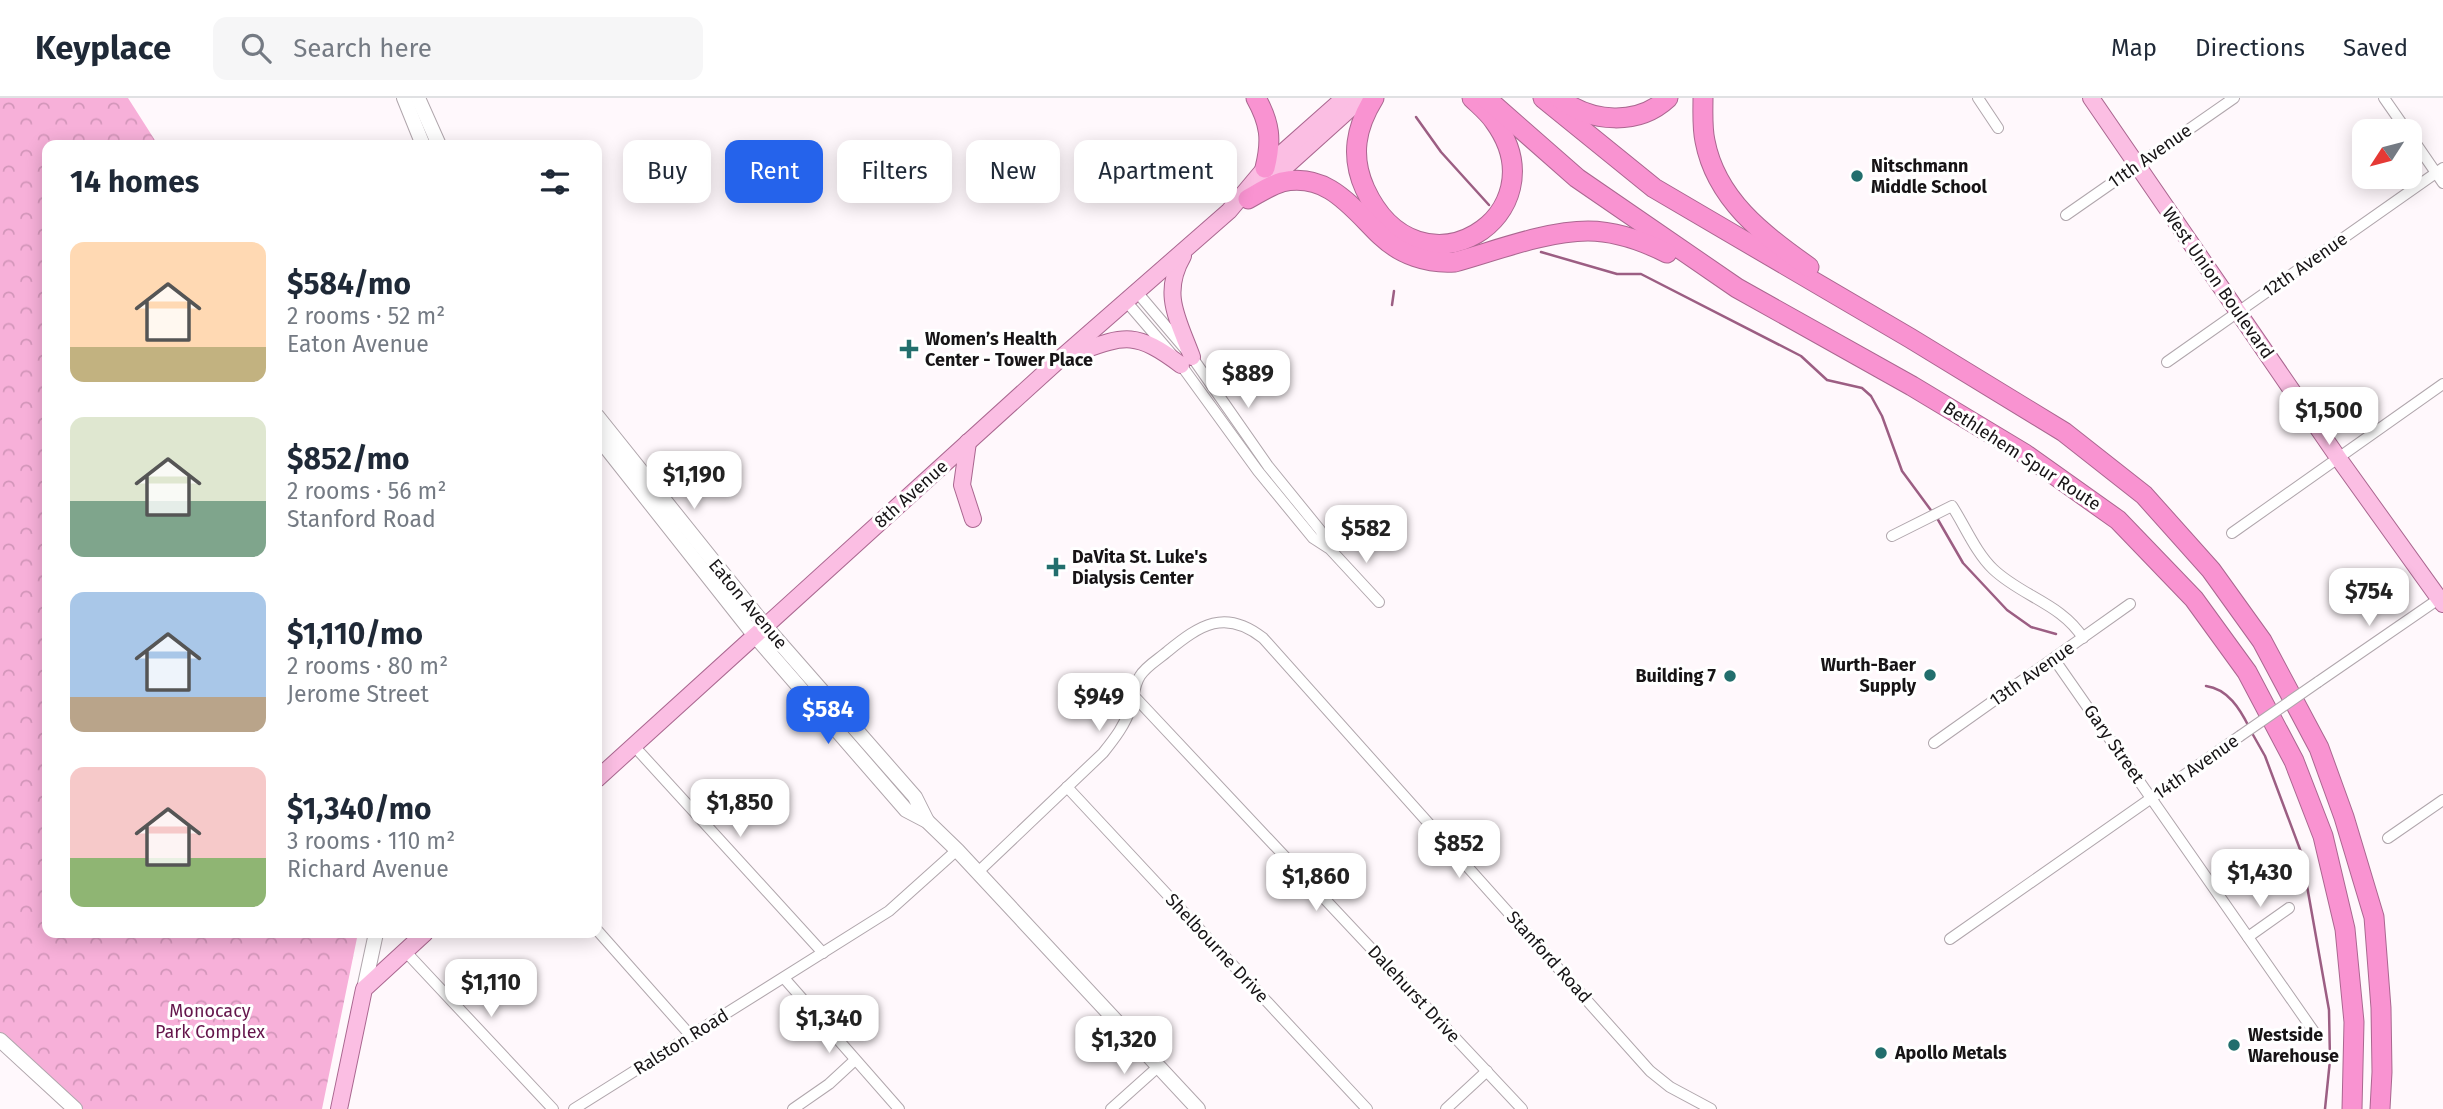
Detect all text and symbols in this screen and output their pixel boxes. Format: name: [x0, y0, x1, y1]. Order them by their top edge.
search box: [213, 17, 703, 80]
text: Keyplace: [35, 28, 171, 68]
icon: search: [237, 29, 275, 67]
text: Search here: [293, 33, 432, 64]
text: Map: [2111, 34, 2157, 62]
text: Directions: [2195, 34, 2305, 62]
text: Saved: [2343, 34, 2408, 62]
street label: 11th Avenue: [2104, 119, 2196, 193]
north arrow: [2352, 119, 2422, 189]
map controls: [2352, 119, 2422, 189]
chip: Buy: [623, 140, 711, 203]
chip: Rent: [725, 140, 823, 203]
chip: Filters: [837, 140, 952, 203]
chip: New: [966, 140, 1060, 203]
chip: Apartment: [1074, 140, 1237, 203]
place label: Nitschmann Middle School: [1871, 155, 1988, 198]
icon: filters: [536, 163, 574, 201]
text: 14 homes: [70, 164, 199, 200]
marker: Nitschmann Middle School: [1849, 168, 1865, 184]
street label: West Union Boulevard: [2157, 203, 2279, 363]
street label: 12th Avenue: [2258, 228, 2352, 302]
text: $584/mo: [287, 266, 411, 302]
icon: home: [126, 270, 210, 354]
text: 2 rooms · 52 m²: [287, 302, 445, 330]
place label: Women’s Health Center - Tower Place: [925, 328, 1093, 371]
text: Eaton Avenue: [287, 330, 429, 358]
marker: Women’s Health Center - Tower Place: [899, 339, 919, 359]
pin: $889: [1207, 350, 1289, 410]
text: $889: [1222, 359, 1274, 387]
pin: $1,500: [2272, 388, 2386, 447]
text: $1,500: [2295, 396, 2363, 424]
street label: Bethlehem Spur Route: [1939, 397, 2105, 515]
text: $852/mo: [287, 441, 410, 477]
icon: home: [126, 445, 210, 529]
pin: $1,190: [637, 452, 751, 511]
street label: 8th Avenue: [870, 455, 952, 533]
text: $1,190: [663, 460, 725, 488]
text: 2 rooms · 56 m²: [287, 477, 446, 505]
text: Stanford Road: [287, 505, 436, 533]
pin: $582: [1325, 505, 1407, 565]
text: $582: [1341, 514, 1391, 542]
place label: DaVita St. Luke's Dialysis Center: [1072, 546, 1207, 589]
street label: Eaton Avenue: [704, 554, 792, 654]
marker: DaVita St. Luke's Dialysis Center: [1046, 557, 1066, 577]
pin: $754: [2328, 568, 2410, 628]
text: $754: [2345, 577, 2393, 605]
text: $1,110/mo: [287, 616, 423, 652]
icon: home: [126, 620, 210, 704]
street label: 13th Avenue: [1985, 637, 2079, 711]
text: 2 rooms · 80 m²: [287, 652, 448, 680]
place label: Wurth-Baer Supply: [1821, 654, 1917, 697]
place label: Building 7: [1635, 665, 1717, 687]
marker: Wurth-Baer Supply: [1922, 667, 1938, 683]
marker: Building 7: [1722, 668, 1738, 684]
pin: $949: [1058, 674, 1140, 733]
text: Jerome Street: [287, 680, 429, 708]
text: $949: [1074, 682, 1124, 710]
pin: $584: [787, 686, 869, 746]
text: $584: [802, 695, 854, 723]
street label: Gary Street: [2079, 701, 2149, 788]
street label: 14th Avenue: [2149, 730, 2243, 804]
pin: $1,850: [683, 780, 797, 839]
text: $1,850: [706, 788, 774, 816]
text: $1,340/mo: [287, 791, 432, 827]
icon: home: [126, 795, 210, 879]
pin: $852: [1418, 820, 1500, 880]
text: 3 rooms · 110 m²: [287, 827, 455, 855]
text: $852: [1434, 829, 1484, 857]
pin: $1,430: [2203, 850, 2317, 909]
pin: $1,860: [1259, 854, 1373, 913]
text: Richard Avenue: [287, 855, 449, 883]
text: $1,430: [2227, 858, 2293, 886]
text: $1,860: [1282, 862, 1350, 890]
street label: Shelbourne Drive: [1161, 889, 1273, 1007]
street label: Stanford Road: [1502, 906, 1596, 1008]
street label: Dalehurst Drive: [1363, 941, 1465, 1047]
pin: $1,110: [434, 960, 548, 1019]
text: $1,110: [461, 968, 521, 996]
pin: $1,340: [772, 996, 886, 1055]
park label: Monocacy Park Complex: [155, 1000, 265, 1043]
street label: Ralston Road: [630, 1004, 732, 1080]
text: $1,340: [796, 1004, 862, 1032]
pin: $1,320: [1067, 1016, 1181, 1076]
place label: Westside Warehouse: [2248, 1024, 2339, 1067]
text: $1,320: [1091, 1025, 1157, 1053]
marker: Westside Warehouse: [2226, 1037, 2242, 1053]
place label: Apollo Metals: [1894, 1042, 2007, 1064]
marker: Apollo Metals: [1873, 1045, 1889, 1061]

